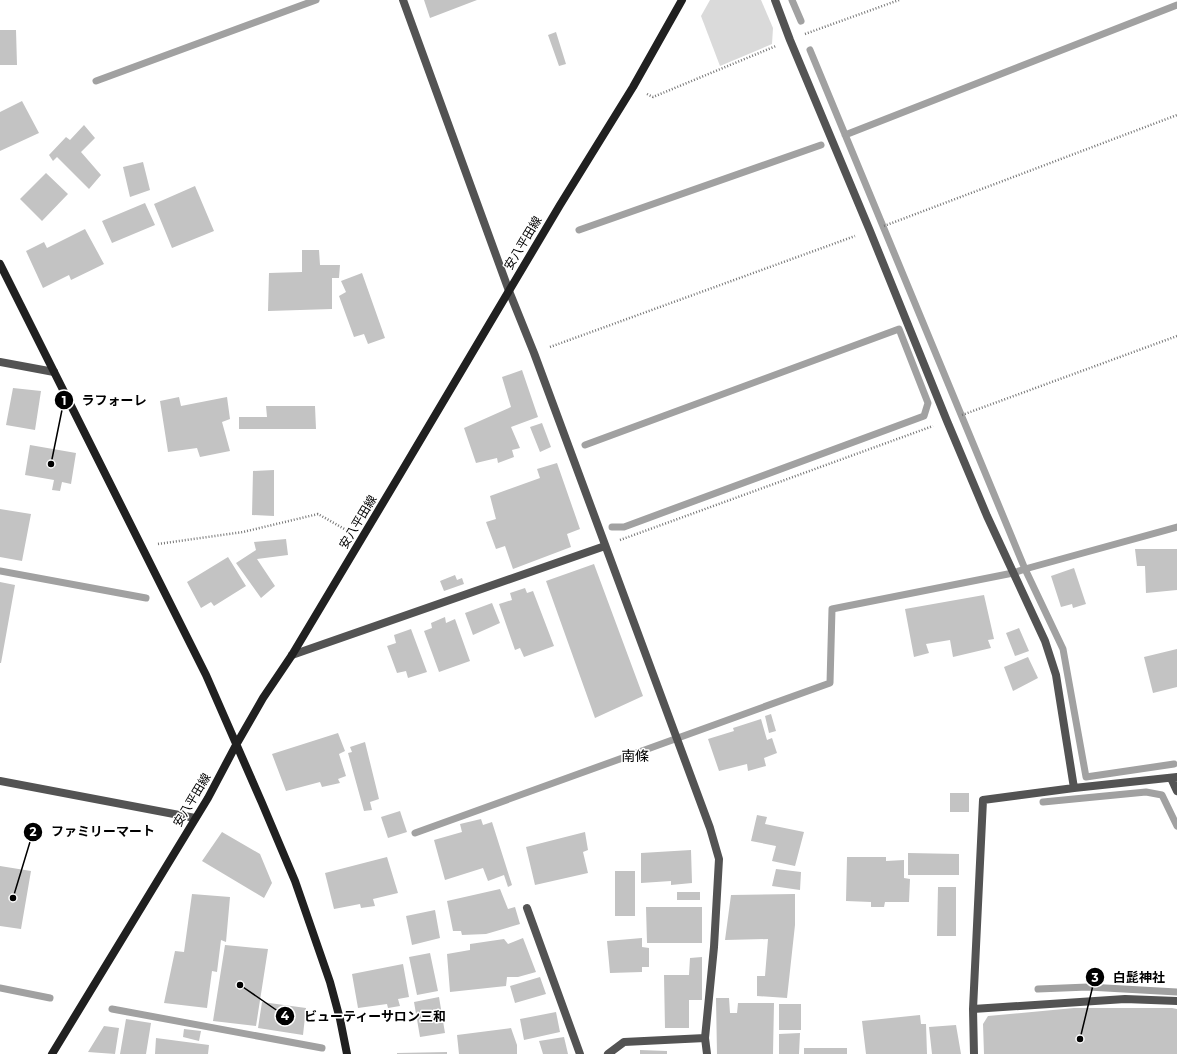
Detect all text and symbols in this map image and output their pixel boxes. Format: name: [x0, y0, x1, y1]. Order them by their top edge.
street label: 安八平田線: [501, 213, 544, 272]
callout: ラフォーレ: [54, 388, 155, 413]
text: ラフォーレ: [81, 392, 147, 408]
text: 1: [62, 393, 66, 408]
street label: 安八平田線: [336, 492, 379, 551]
district label: 南條: [621, 747, 649, 765]
street label: 安八平田線: [170, 770, 213, 829]
callout: ファミリーマート: [23, 819, 163, 844]
text: ファミリーマート: [51, 823, 155, 839]
text: 2: [29, 824, 37, 839]
callout: 白髭神社: [1085, 965, 1173, 990]
text: 白髭神社: [1113, 969, 1165, 985]
text: 3: [1090, 970, 1099, 985]
callout: ビューティーサロン三和: [275, 1004, 454, 1029]
text: 4: [281, 1008, 290, 1023]
text: ビューティーサロン三和: [304, 1008, 446, 1024]

